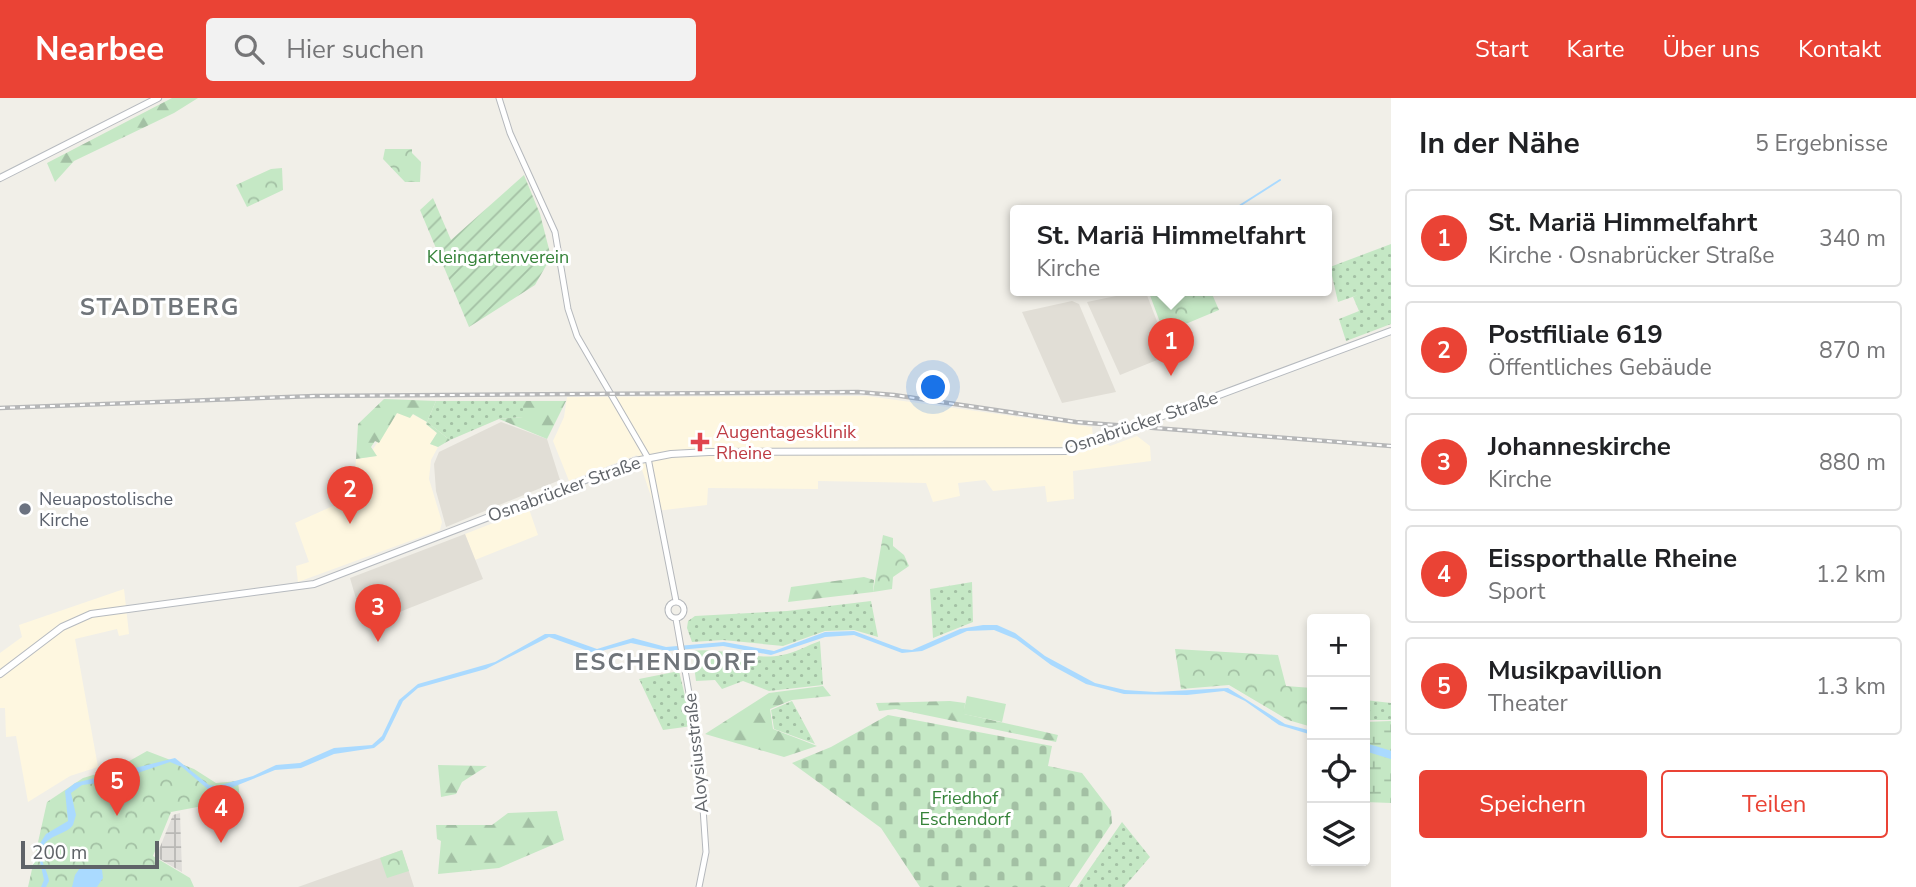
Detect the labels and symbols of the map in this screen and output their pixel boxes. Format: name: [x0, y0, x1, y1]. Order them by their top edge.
park label: Kleingartenverein: [427, 245, 569, 269]
district label: STADTBERG: [80, 291, 240, 323]
pin: 1: [1148, 318, 1194, 376]
your location: [916, 370, 950, 404]
street label: Osnabrücker Straße: [1061, 385, 1221, 461]
place label: Augentagesklinik Rheine: [716, 420, 857, 465]
marker: Augentagesklinik Rheine: [690, 432, 710, 452]
street label: Osnabrücker Straße: [484, 450, 644, 528]
pin: 2: [327, 466, 373, 524]
place label: Neuapostolische Kirche: [39, 487, 173, 532]
marker: Neuapostolische Kirche: [17, 501, 33, 517]
pin: 3: [355, 584, 401, 642]
district label: ESCHENDORF: [574, 646, 758, 678]
street label: Aloysiusstraße: [678, 692, 714, 814]
pin: 5: [94, 758, 140, 816]
pin: 4: [198, 785, 244, 843]
park label: Friedhof Eschendorf: [920, 786, 1011, 831]
scale bar: [21, 838, 159, 870]

